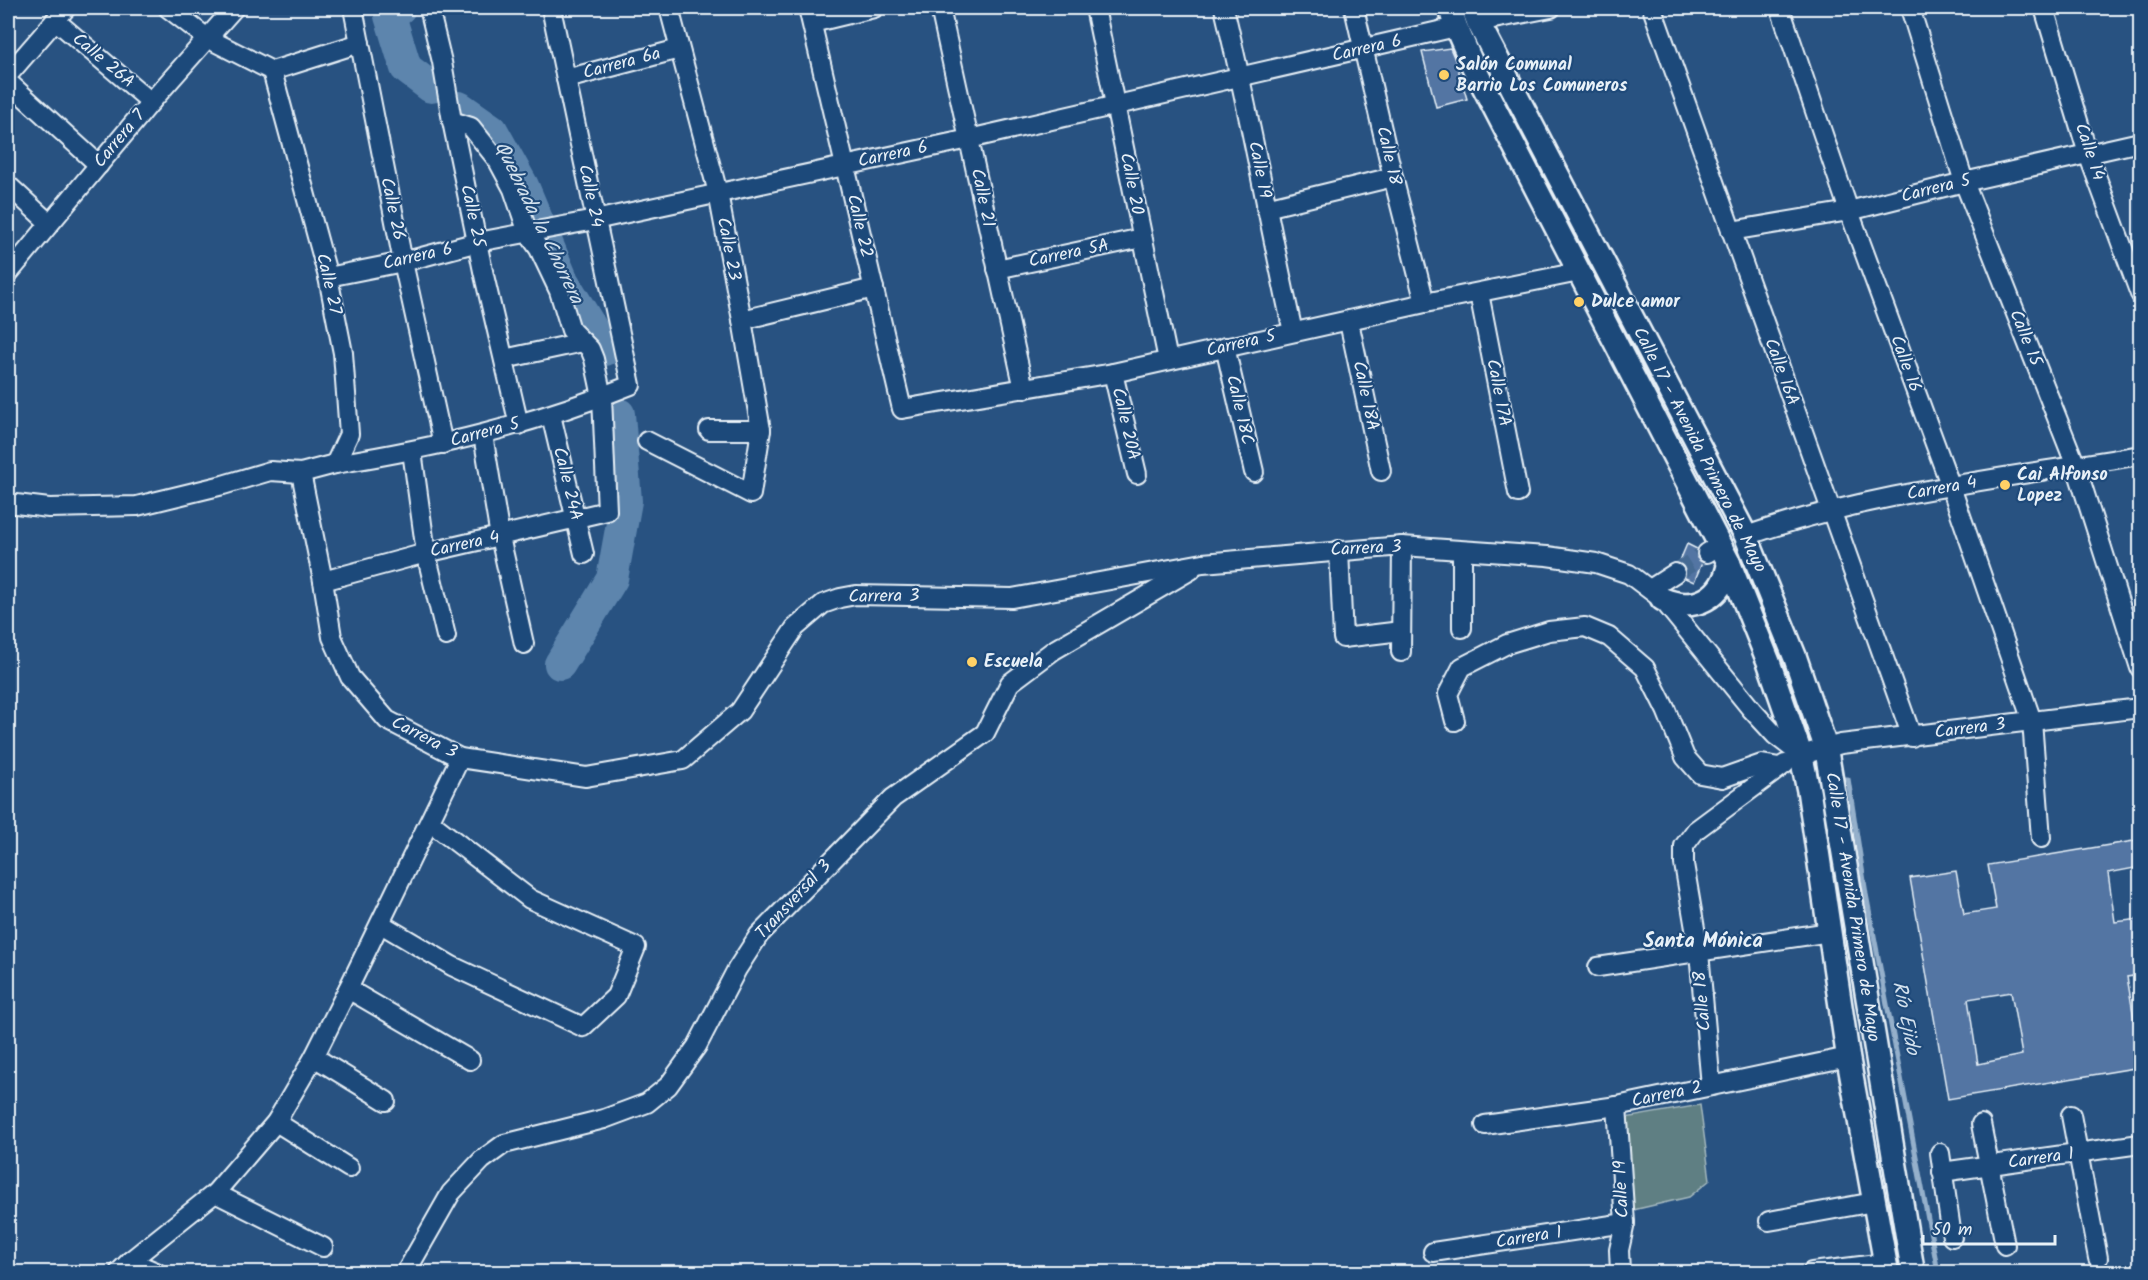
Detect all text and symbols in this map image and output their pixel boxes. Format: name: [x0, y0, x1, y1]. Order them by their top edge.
street label: Calle 26A: [65, 26, 141, 96]
street label: Carrera 6: [1329, 27, 1405, 71]
street label: Carrera 6a: [580, 40, 664, 88]
place label: Salón Comunal Barrio Los Comuneros: [1456, 51, 1628, 101]
marker: Salón Comunal Barrio Los Comuneros: [1437, 68, 1451, 82]
street label: Carrera 7: [87, 103, 154, 175]
street label: Calle 14: [2066, 119, 2112, 185]
street label: Calle 18: [1367, 124, 1409, 189]
street label: Carrera 6: [855, 133, 931, 177]
water label: Quebrada la Chorrera: [485, 136, 592, 311]
street label: Calle 19: [1239, 139, 1279, 201]
street label: Calle 20: [1111, 150, 1151, 218]
street label: Calle 24: [569, 162, 611, 230]
street label: Calle 21: [962, 166, 1002, 230]
street label: Carrera 5: [1898, 166, 1975, 212]
street label: Calle 26: [371, 175, 413, 243]
street label: Calle 25: [451, 182, 493, 251]
street label: Calle 22: [838, 191, 880, 261]
street label: Calle 23: [708, 215, 748, 283]
street label: Carrera 5A: [1026, 231, 1112, 277]
street label: Carrera 6: [380, 235, 456, 279]
street label: Calle 27: [307, 250, 349, 318]
place label: Dulce amor: [1591, 288, 1681, 317]
marker: Dulce amor: [1572, 295, 1586, 309]
street label: Calle 15: [2001, 305, 2050, 372]
street label: Carrera 5: [1203, 322, 1280, 366]
street label: Calle 17 - Avenida Primero de Mayo: [1624, 322, 1774, 578]
street label: Calle 16: [1881, 331, 1929, 397]
street label: Calle 16A: [1755, 334, 1807, 410]
street label: Calle 17A: [1477, 357, 1519, 429]
street label: Calle 18A: [1343, 358, 1387, 434]
street label: Calle 18C: [1217, 372, 1261, 448]
street label: Calle 20A: [1103, 385, 1147, 463]
street label: Carrera 5: [447, 410, 524, 456]
street label: Calle 24A: [544, 444, 590, 524]
place label: Cai Alfonso Lopez: [2017, 461, 2108, 511]
street label: Carrera 4: [1905, 469, 1979, 509]
marker: Cai Alfonso Lopez: [1998, 478, 2012, 492]
street label: Carrera 4: [427, 523, 503, 567]
street label: Carrera 3: [1330, 533, 1402, 565]
street label: Carrera 3: [848, 582, 920, 612]
place label: Escuela: [984, 648, 1043, 677]
marker: Escuela: [965, 655, 979, 669]
street label: Carrera 3: [386, 709, 462, 767]
street label: Carrera 3: [1933, 710, 2007, 748]
street label: Calle 17 - Avenida Primero de Mayo: [1816, 770, 1888, 1044]
street label: Transversal 3: [749, 853, 839, 947]
district label: Santa Mónica: [1643, 926, 1763, 958]
street label: Calle 18: [1686, 970, 1720, 1032]
water label: Río Ejido: [1882, 979, 1928, 1059]
street label: Carrera 2: [1629, 1073, 1705, 1117]
street label: Carrera 1: [2006, 1140, 2076, 1178]
street label: Calle 19: [1606, 1159, 1638, 1219]
scale bar: [1923, 1208, 2055, 1246]
text: 50 m: [1932, 1216, 1972, 1245]
street label: Carrera 1: [1494, 1218, 1564, 1258]

